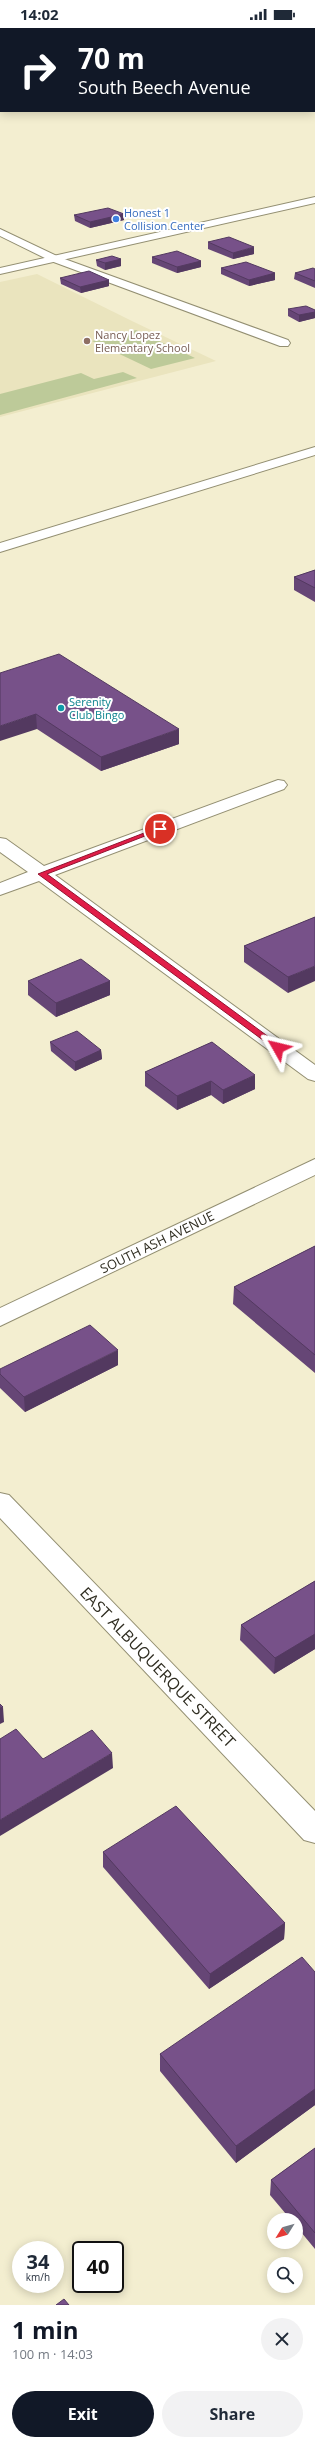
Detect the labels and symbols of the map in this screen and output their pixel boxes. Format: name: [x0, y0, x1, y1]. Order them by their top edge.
place label: Honest 1 Collision Center: [124, 205, 205, 233]
marker: Honest 1 Collision Center: [111, 214, 121, 224]
place label: Nancy Lopez Elementary School: [95, 327, 190, 355]
marker: Nancy Lopez Elementary School: [82, 336, 92, 346]
place label: Serenity Club Bingo: [69, 694, 125, 722]
marker: Serenity Club Bingo: [56, 703, 66, 713]
pin: [143, 812, 177, 846]
position arrow: [257, 1027, 299, 1069]
street label: SOUTH ASH AVENUE: [97, 1207, 217, 1277]
street label: EAST ALBUQUERQUE STREET: [75, 1582, 241, 1752]
north arrow: [267, 2213, 303, 2249]
speed limit sign: 40: [72, 2241, 124, 2293]

